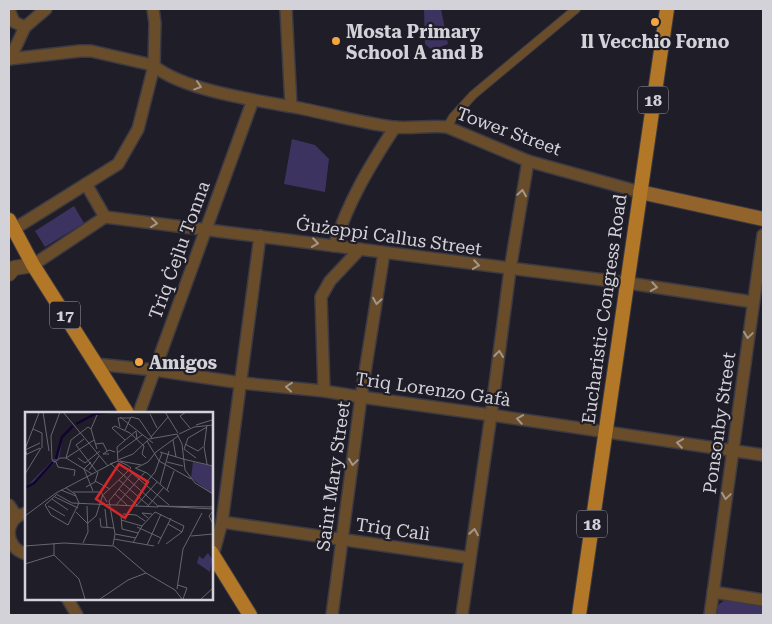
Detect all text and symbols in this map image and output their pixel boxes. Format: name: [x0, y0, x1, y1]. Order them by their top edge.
marker: Il Vecchio Forno: [649, 16, 661, 28]
place label: Mosta Primary School A and B: [346, 21, 484, 63]
place label: Il Vecchio Forno: [581, 31, 730, 52]
marker: Mosta Primary School A and B: [330, 35, 342, 47]
one-way arrow: [194, 80, 202, 90]
road number: 18: [638, 86, 668, 114]
street label: Tower Street: [454, 102, 564, 160]
street label: Triq Ċejlu Tonna: [144, 178, 214, 322]
one-way arrow: [517, 189, 527, 198]
street label: Eucharistic Congress Road: [577, 192, 631, 425]
street label: Ġużeppi Callus Street: [295, 213, 484, 259]
one-way arrow: [150, 217, 158, 228]
one-way arrow: [311, 237, 319, 248]
one-way arrow: [472, 259, 480, 270]
one-way arrow: [650, 282, 659, 292]
one-way arrow: [372, 297, 382, 305]
road number: 17: [50, 302, 80, 328]
one-way arrow: [744, 331, 754, 340]
one-way arrow: [493, 350, 504, 358]
street label: Ponsonby Street: [699, 351, 739, 495]
place label: Amigos: [149, 352, 217, 373]
marker: Amigos: [133, 356, 145, 368]
street label: Triq Lorenzo Gafà: [354, 368, 512, 410]
one-way arrow: [285, 382, 293, 393]
street label: Saint Mary Street: [312, 399, 354, 552]
inset map: [25, 412, 212, 599]
one-way arrow: [515, 414, 523, 425]
one-way arrow: [676, 439, 685, 449]
one-way arrow: [348, 458, 359, 466]
one-way arrow: [721, 493, 732, 501]
road number: 18: [577, 510, 607, 538]
street label: Triq Calì: [354, 513, 432, 545]
one-way arrow: [468, 528, 478, 537]

